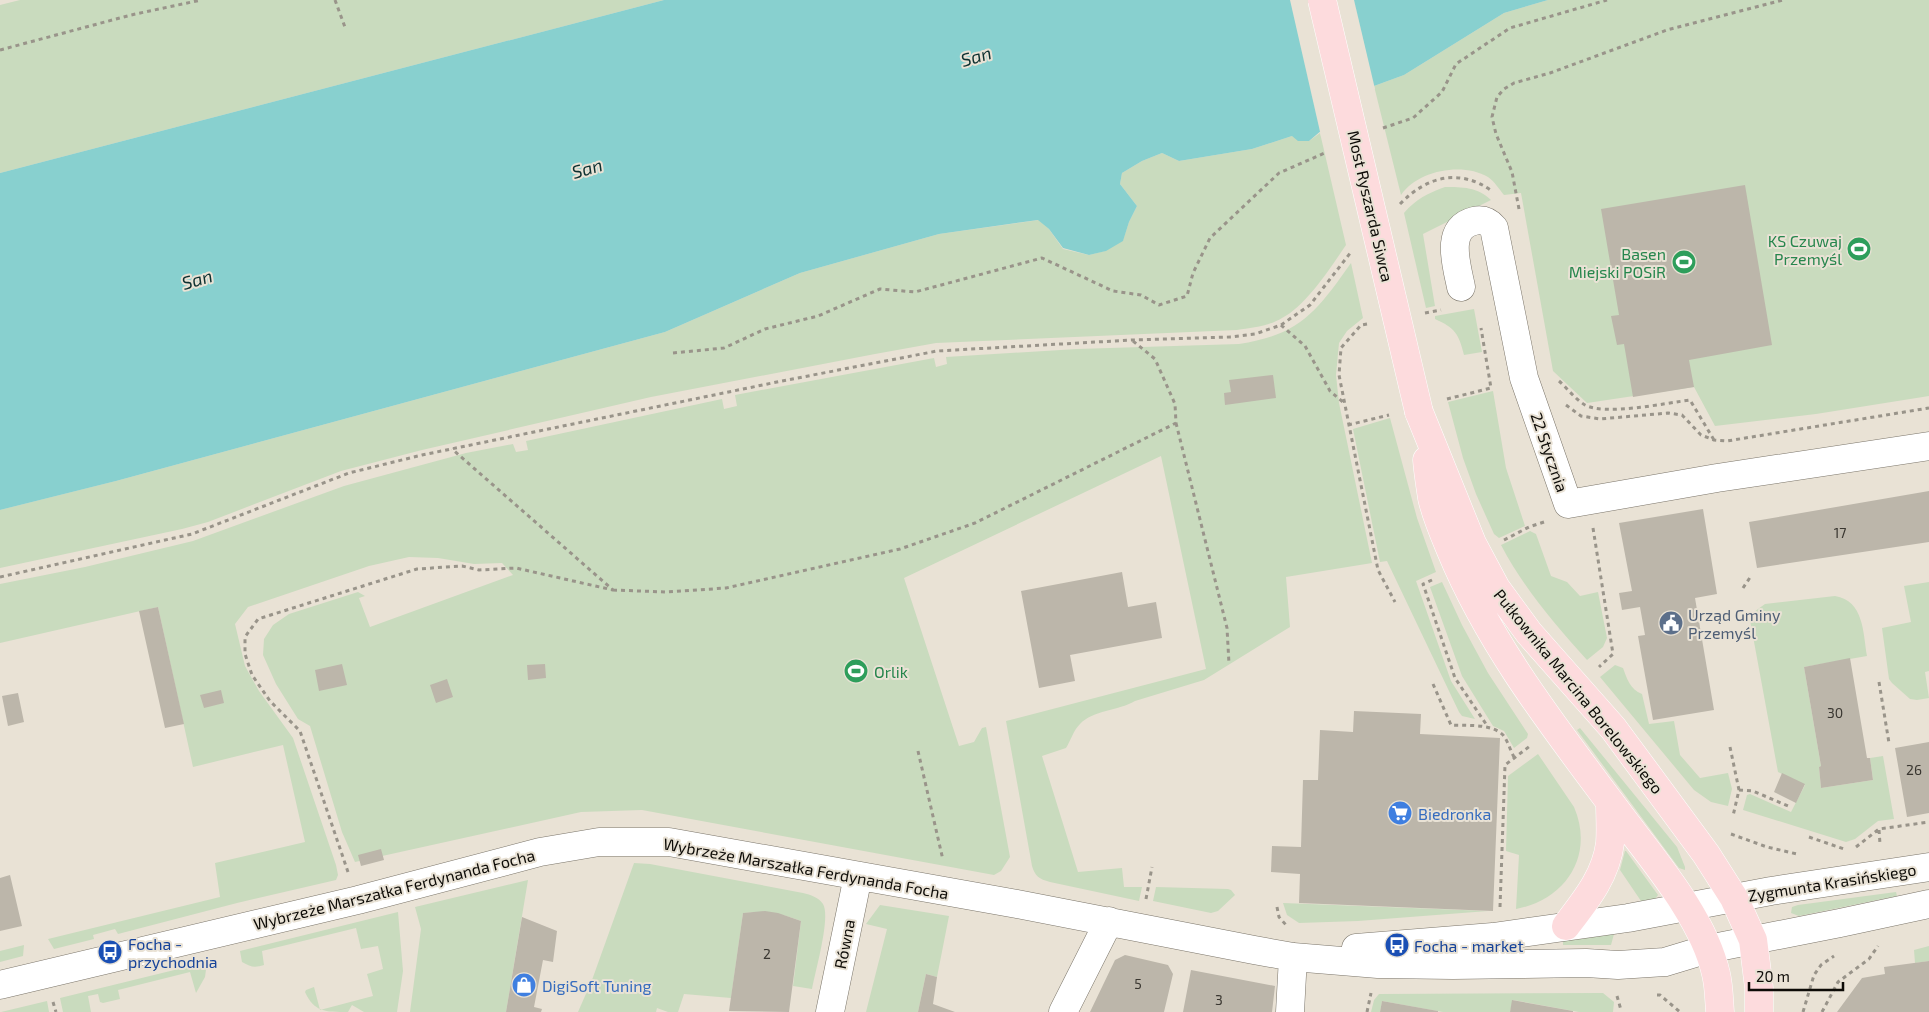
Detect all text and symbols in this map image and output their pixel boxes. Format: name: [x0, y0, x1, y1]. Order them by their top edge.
water label: San: [958, 41, 994, 71]
street label: Most Ryszarda Siwca: [1344, 128, 1398, 284]
water label: San: [569, 153, 605, 183]
place label: KS Czuwaj Przemyśl: [1768, 231, 1842, 268]
sports icon: KS Czuwaj Przemyśl: [1846, 236, 1872, 262]
place label: Basen Miejski POSiR: [1569, 244, 1666, 282]
sports icon: Basen Miejski POSiR: [1671, 249, 1697, 275]
water label: San: [179, 264, 215, 294]
street label: 22 Stycznia: [1528, 410, 1572, 494]
house number: 17: [1834, 524, 1846, 541]
street label: Pułkownika Marcina Borelowskiego: [1491, 585, 1667, 797]
place label: Urząd Gminy Przemyśl: [1688, 605, 1781, 642]
public building icon: Urząd Gminy Przemyśl: [1658, 610, 1684, 636]
sports icon: Orlik: [843, 658, 869, 684]
place label: Orlik: [874, 662, 908, 681]
house number: 30: [1827, 704, 1843, 721]
house number: 26: [1906, 761, 1922, 778]
supermarket icon: Biedronka: [1387, 800, 1413, 826]
place label: Biedronka: [1418, 804, 1491, 823]
street label: Wybrzeże Marszałka Ferdynanda Focha: [662, 834, 950, 902]
street label: Wybrzeże Marszałka Ferdynanda Focha: [251, 845, 537, 933]
street label: Zygmunta Krasińskiego: [1747, 859, 1917, 905]
street label: Równa: [830, 918, 858, 970]
bus stop icon: Focha - market: [1384, 932, 1410, 958]
place label: Focha - przychodnia: [128, 934, 218, 971]
place label: Focha - market: [1414, 936, 1524, 955]
bus stop icon: Focha - przychodnia: [97, 939, 123, 965]
house number: 2: [763, 945, 771, 962]
scale bar: [1749, 960, 1843, 992]
text: 20 m: [1756, 967, 1790, 985]
shop icon: DigiSoft Tuning: [511, 972, 537, 998]
house number: 5: [1134, 975, 1142, 992]
place label: DigiSoft Tuning: [542, 976, 651, 995]
house number: 3: [1215, 991, 1223, 1008]

